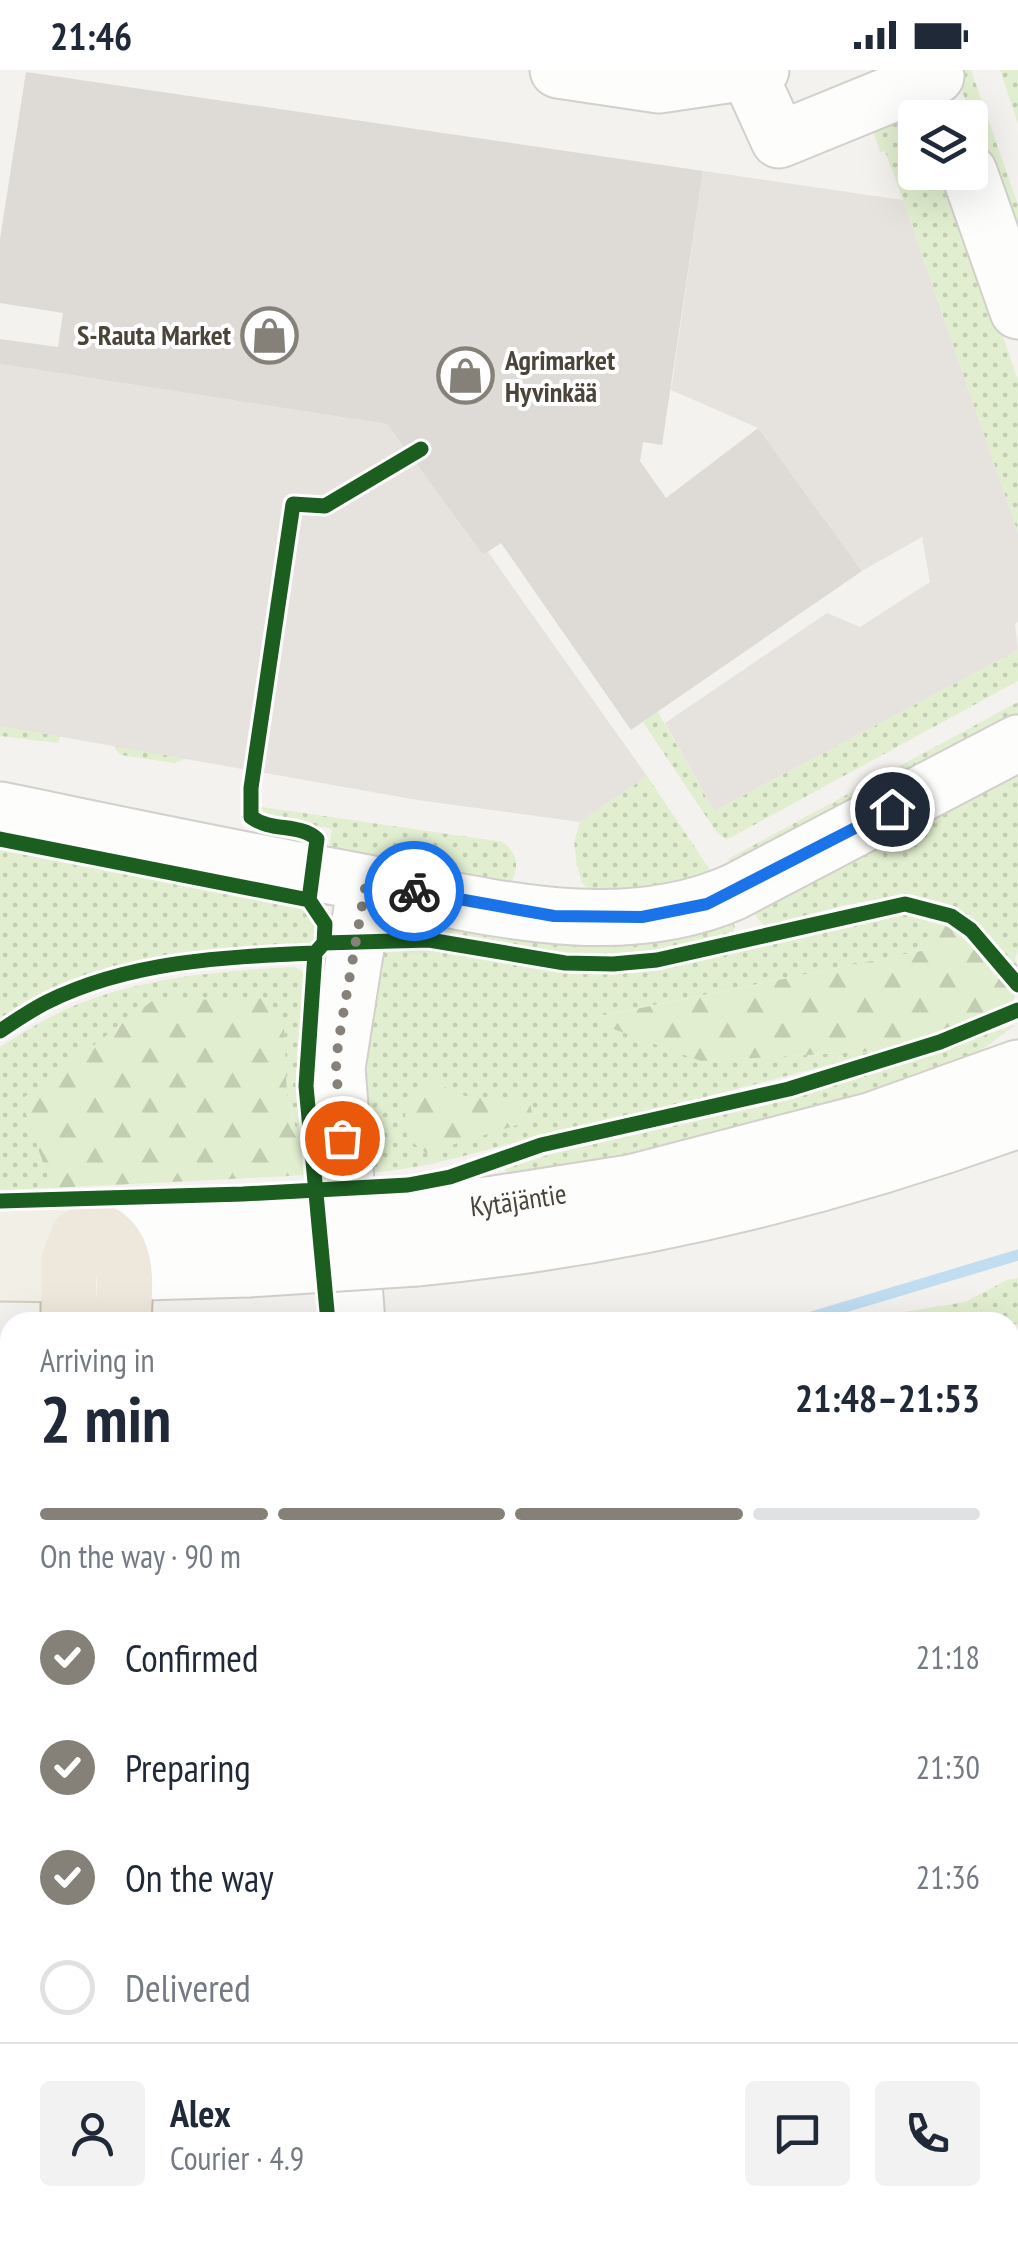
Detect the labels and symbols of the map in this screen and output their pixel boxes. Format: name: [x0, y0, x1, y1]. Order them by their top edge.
shop icon: S-Rauta Market: [240, 305, 300, 365]
place label: S-Rauta Market: [77, 316, 231, 353]
place label: Agrimarket Hyvinkää: [504, 341, 615, 410]
shop icon: Agrimarket Hyvinkää: [436, 346, 496, 406]
pin: [850, 767, 935, 852]
courier: [364, 841, 464, 941]
pin: [300, 1096, 385, 1181]
street label: Kytäjäntie: [468, 1174, 569, 1225]

